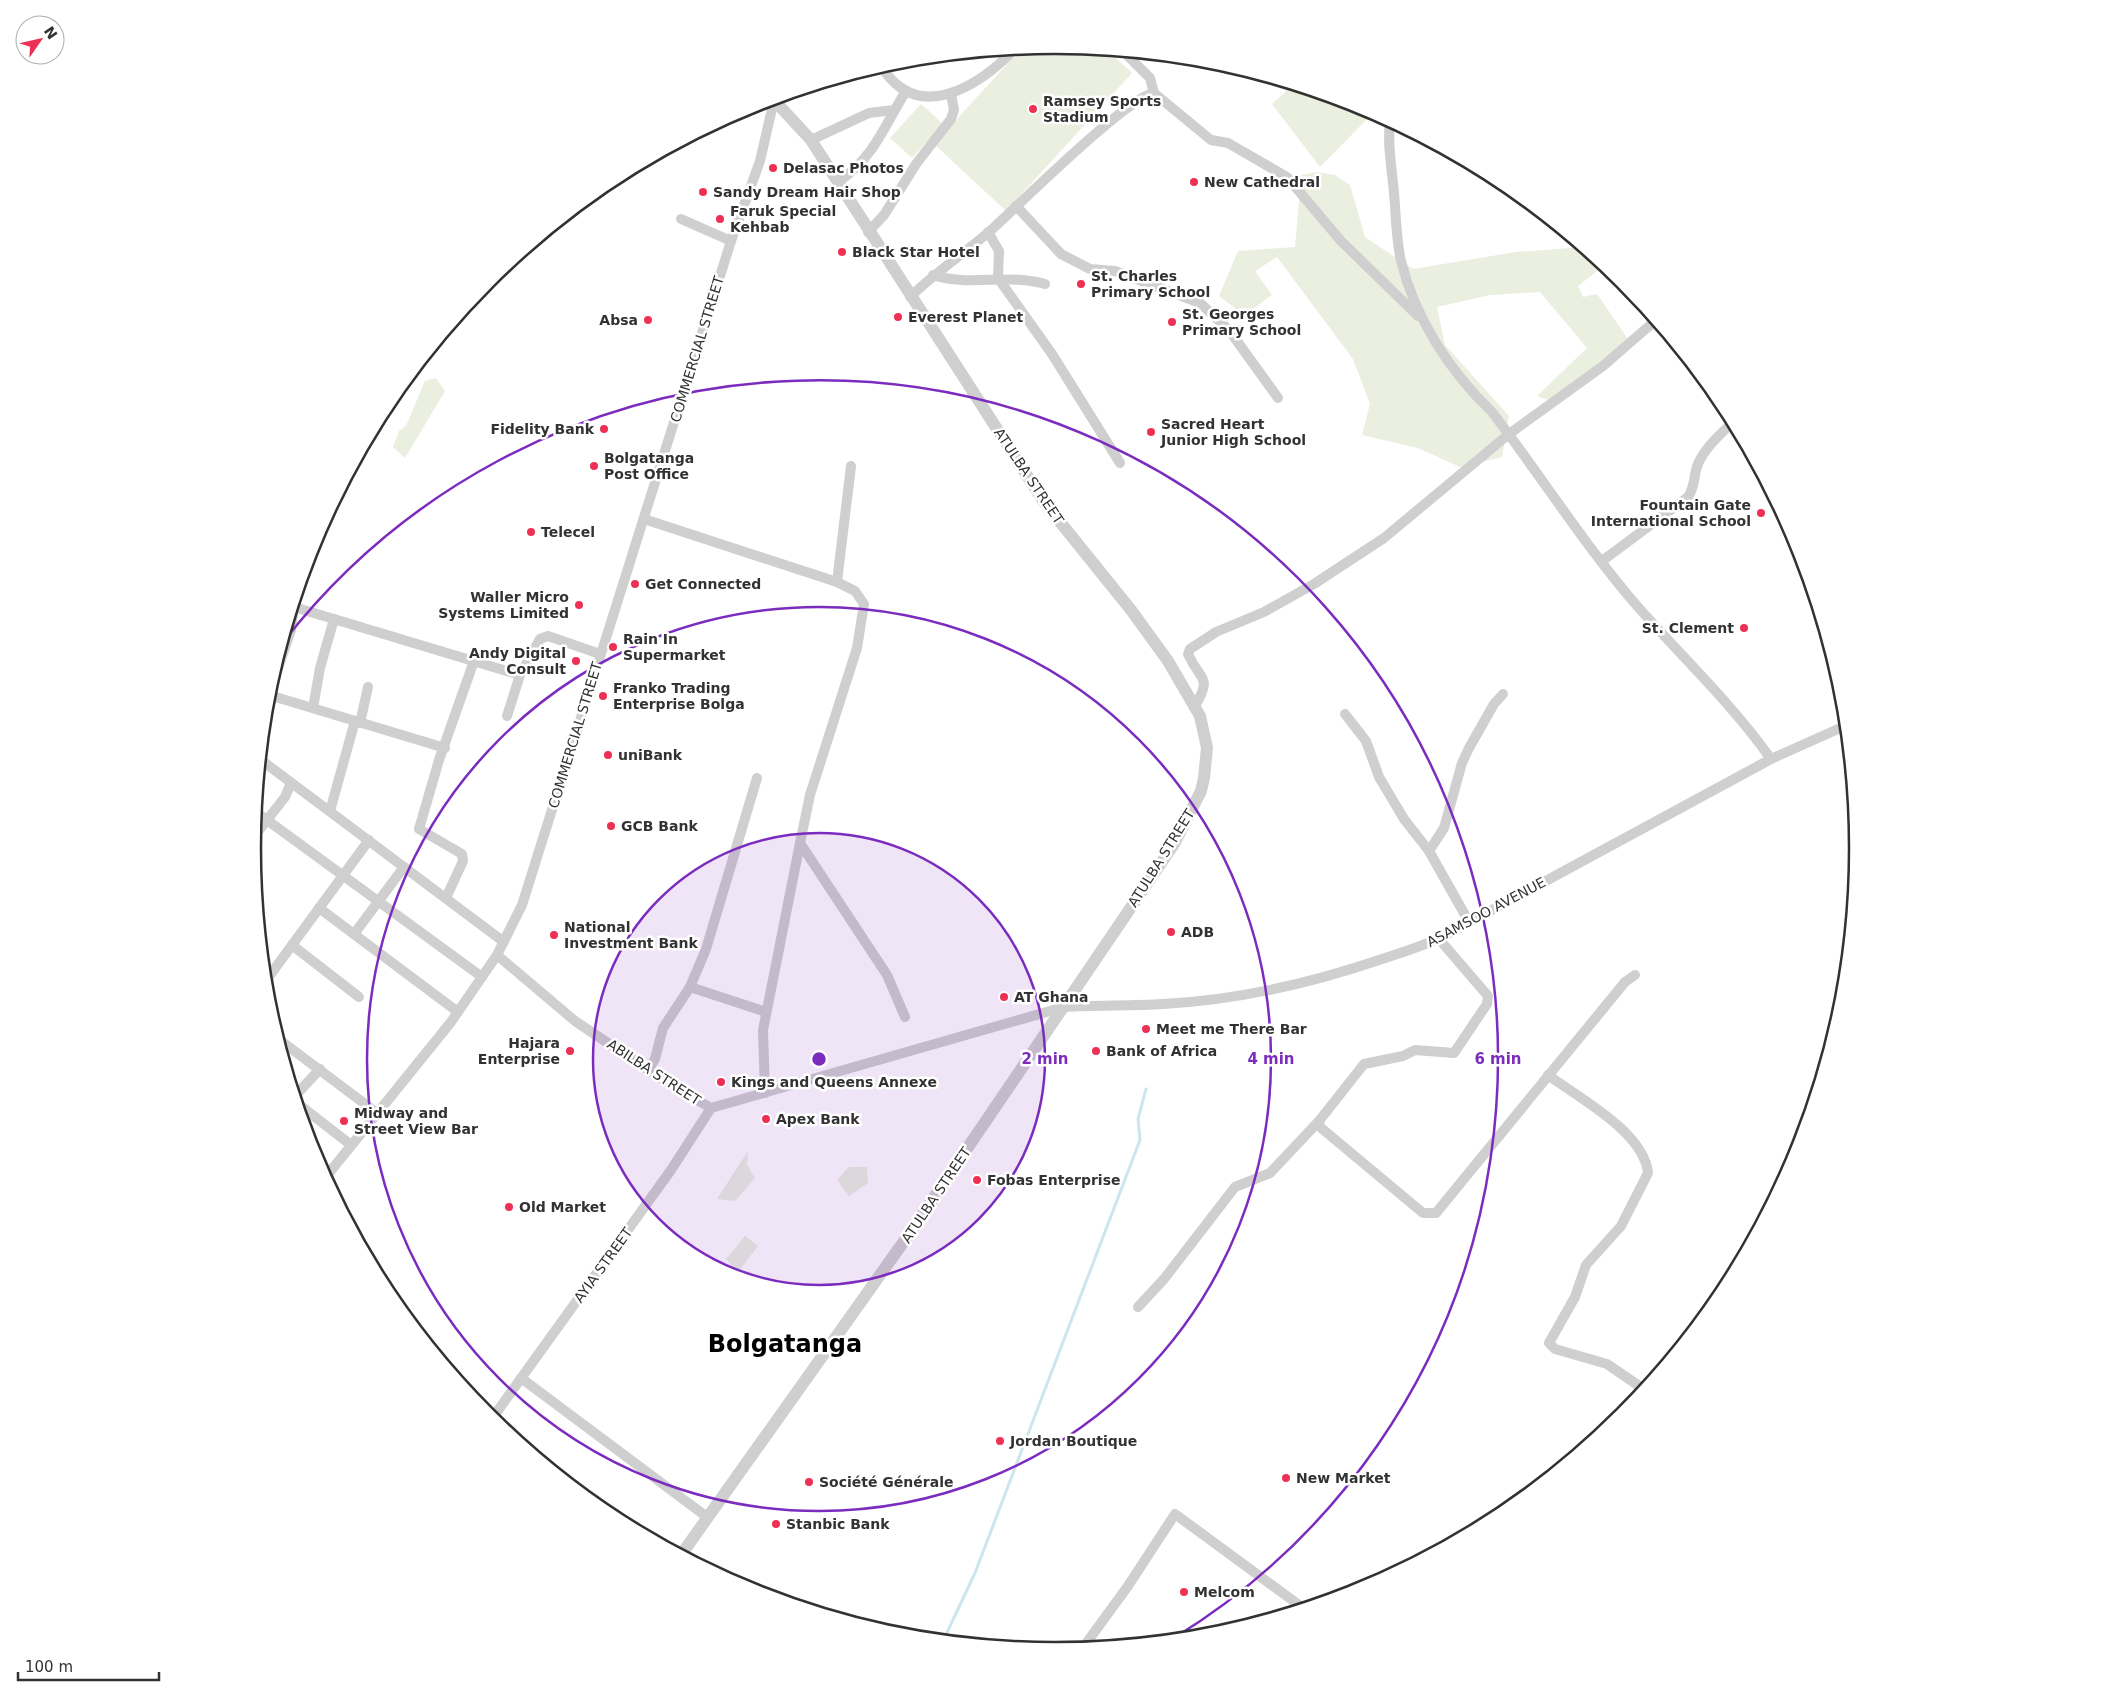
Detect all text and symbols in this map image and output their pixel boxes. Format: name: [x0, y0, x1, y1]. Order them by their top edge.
north arrow: [15, 15, 65, 65]
text: N: [41, 23, 61, 42]
place label: Ramsey Sports Stadium: [1043, 93, 1161, 125]
marker: Ramsey Sports Stadium: [1027, 103, 1039, 115]
place label: Delasac Photos: [783, 160, 904, 176]
marker: Delasac Photos: [767, 162, 779, 174]
place label: New Cathedral: [1204, 174, 1320, 190]
marker: New Cathedral: [1188, 176, 1200, 188]
place label: Sandy Dream Hair Shop: [713, 184, 901, 200]
marker: Sandy Dream Hair Shop: [697, 186, 709, 198]
place label: Faruk Special Kehbab: [730, 203, 836, 235]
marker: Faruk Special Kehbab: [714, 213, 726, 225]
place label: Black Star Hotel: [852, 244, 980, 260]
marker: Black Star Hotel: [836, 246, 848, 258]
place label: St. Charles Primary School: [1091, 268, 1210, 300]
street label: COMMERCIAL STREET: [667, 274, 727, 424]
marker: St. Charles Primary School: [1075, 278, 1087, 290]
place label: St. Georges Primary School: [1182, 306, 1301, 338]
place label: Everest Planet: [908, 309, 1023, 325]
marker: Everest Planet: [892, 311, 904, 323]
place label: Absa: [599, 312, 638, 328]
marker: Absa: [642, 314, 654, 326]
marker: St. Georges Primary School: [1166, 316, 1178, 328]
place label: Sacred Heart Junior High School: [1160, 416, 1306, 448]
place label: Fidelity Bank: [490, 421, 595, 437]
marker: Fidelity Bank: [598, 423, 610, 435]
street label: ATULBA STREET: [991, 425, 1067, 527]
marker: Sacred Heart Junior High School: [1145, 426, 1157, 438]
place label: Bolgatanga Post Office: [604, 450, 694, 482]
marker: Bolgatanga Post Office: [588, 460, 600, 472]
place label: Fountain Gate International School: [1591, 497, 1751, 529]
marker: Fountain Gate International School: [1755, 507, 1767, 519]
place label: Telecel: [541, 524, 595, 540]
marker: Telecel: [525, 526, 537, 538]
place label: Get Connected: [645, 576, 761, 592]
marker: Get Connected: [629, 578, 641, 590]
place label: Waller Micro Systems Limited: [438, 589, 569, 621]
marker: Waller Micro Systems Limited: [573, 599, 585, 611]
place label: St. Clement: [1642, 620, 1734, 636]
marker: St. Clement: [1738, 622, 1750, 634]
place label: Rain In Supermarket: [623, 631, 726, 663]
marker: Rain In Supermarket: [607, 641, 619, 653]
place label: Andy Digital Consult: [469, 645, 566, 677]
marker: Andy Digital Consult: [570, 655, 582, 667]
street label: COMMERCIAL STREET: [545, 660, 605, 810]
place label: Franko Trading Enterprise Bolga: [613, 680, 745, 712]
marker: Franko Trading Enterprise Bolga: [597, 690, 609, 702]
place label: uniBank: [618, 747, 683, 763]
marker: uniBank: [602, 749, 614, 761]
street label: ATULBA STREET: [1125, 806, 1198, 910]
place label: GCB Bank: [621, 818, 698, 834]
marker: GCB Bank: [605, 820, 617, 832]
street label: ASAMSOO AVENUE: [1424, 874, 1548, 950]
place label: National Investment Bank: [564, 919, 699, 951]
place label: ADB: [1181, 924, 1214, 940]
marker: ADB: [1165, 926, 1177, 938]
marker: National Investment Bank: [548, 929, 560, 941]
place label: AT Ghana: [1014, 989, 1089, 1005]
marker: AT Ghana: [998, 991, 1010, 1003]
place label: Meet me There Bar: [1156, 1021, 1307, 1037]
marker: Meet me There Bar: [1140, 1023, 1152, 1035]
place label: Hajara Enterprise: [478, 1035, 560, 1067]
street label: ABILBA STREET: [604, 1036, 704, 1108]
place label: Bank of Africa: [1106, 1043, 1217, 1059]
marker: Hajara Enterprise: [564, 1045, 576, 1057]
marker: Bank of Africa: [1090, 1045, 1102, 1057]
centre of rings: [810, 1050, 828, 1068]
text: 2 min: [1021, 1050, 1069, 1068]
text: 4 min: [1247, 1050, 1295, 1068]
text: 6 min: [1474, 1050, 1522, 1068]
place label: Kings and Queens Annexe: [731, 1074, 937, 1090]
marker: Kings and Queens Annexe: [715, 1076, 727, 1088]
place label: Midway and Street View Bar: [354, 1105, 478, 1137]
place label: Apex Bank: [776, 1111, 860, 1127]
marker: Apex Bank: [760, 1113, 772, 1125]
marker: Midway and Street View Bar: [338, 1115, 350, 1127]
street label: ATULBA STREET: [898, 1144, 974, 1246]
place label: Fobas Enterprise: [987, 1172, 1120, 1188]
marker: Fobas Enterprise: [971, 1174, 983, 1186]
place label: Old Market: [519, 1199, 606, 1215]
marker: Old Market: [503, 1201, 515, 1213]
street label: AYIA STREET: [570, 1224, 636, 1306]
district label: Bolgatanga: [708, 1330, 862, 1358]
place label: Jordan Boutique: [1009, 1433, 1137, 1449]
marker: Jordan Boutique: [994, 1435, 1006, 1447]
place label: New Market: [1296, 1470, 1391, 1486]
marker: New Market: [1280, 1472, 1292, 1484]
place label: Société Générale: [819, 1474, 953, 1490]
marker: Société Générale: [803, 1476, 815, 1488]
place label: Stanbic Bank: [786, 1516, 890, 1532]
marker: Stanbic Bank: [770, 1518, 782, 1530]
place label: Melcom: [1194, 1584, 1255, 1600]
marker: Melcom: [1178, 1586, 1190, 1598]
scale bar: [18, 1650, 159, 1682]
text: 100 m: [25, 1658, 73, 1676]

